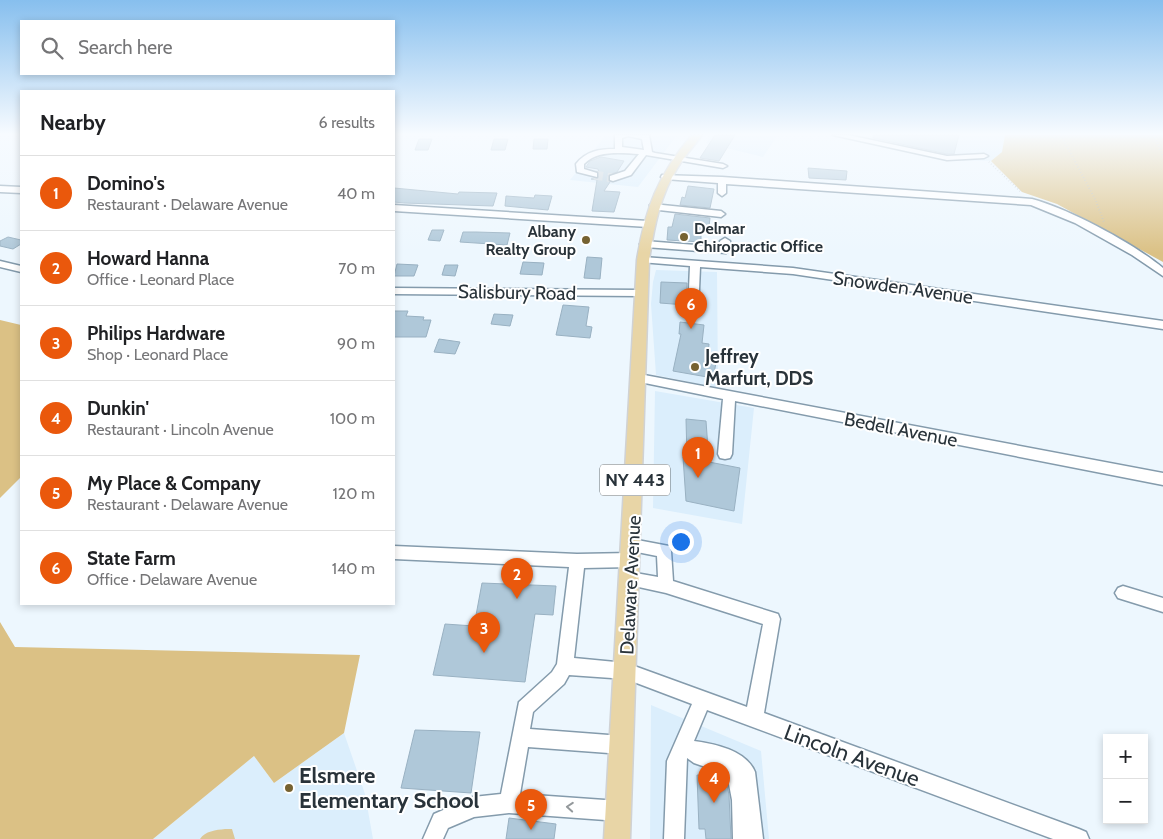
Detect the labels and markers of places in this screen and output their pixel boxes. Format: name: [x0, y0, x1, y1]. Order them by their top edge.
place label: Delmar Chiropractic Office: [694, 219, 823, 256]
place label: Albany Realty Group: [486, 222, 576, 259]
marker: Delmar Chiropractic Office: [678, 231, 690, 243]
marker: Albany Realty Group: [580, 234, 592, 246]
pin: 6: [675, 288, 707, 329]
place label: Jeffrey Marfurt, DDS: [704, 345, 813, 390]
marker: Jeffrey Marfurt, DDS: [689, 361, 701, 373]
pin: 1: [682, 437, 714, 478]
pin: 2: [501, 558, 533, 599]
pin: 3: [468, 612, 500, 653]
place label: Elsmere Elementary School: [299, 762, 479, 814]
pin: 4: [698, 762, 730, 803]
marker: Elsmere Elementary School: [283, 782, 295, 794]
pin: 5: [515, 789, 547, 830]

